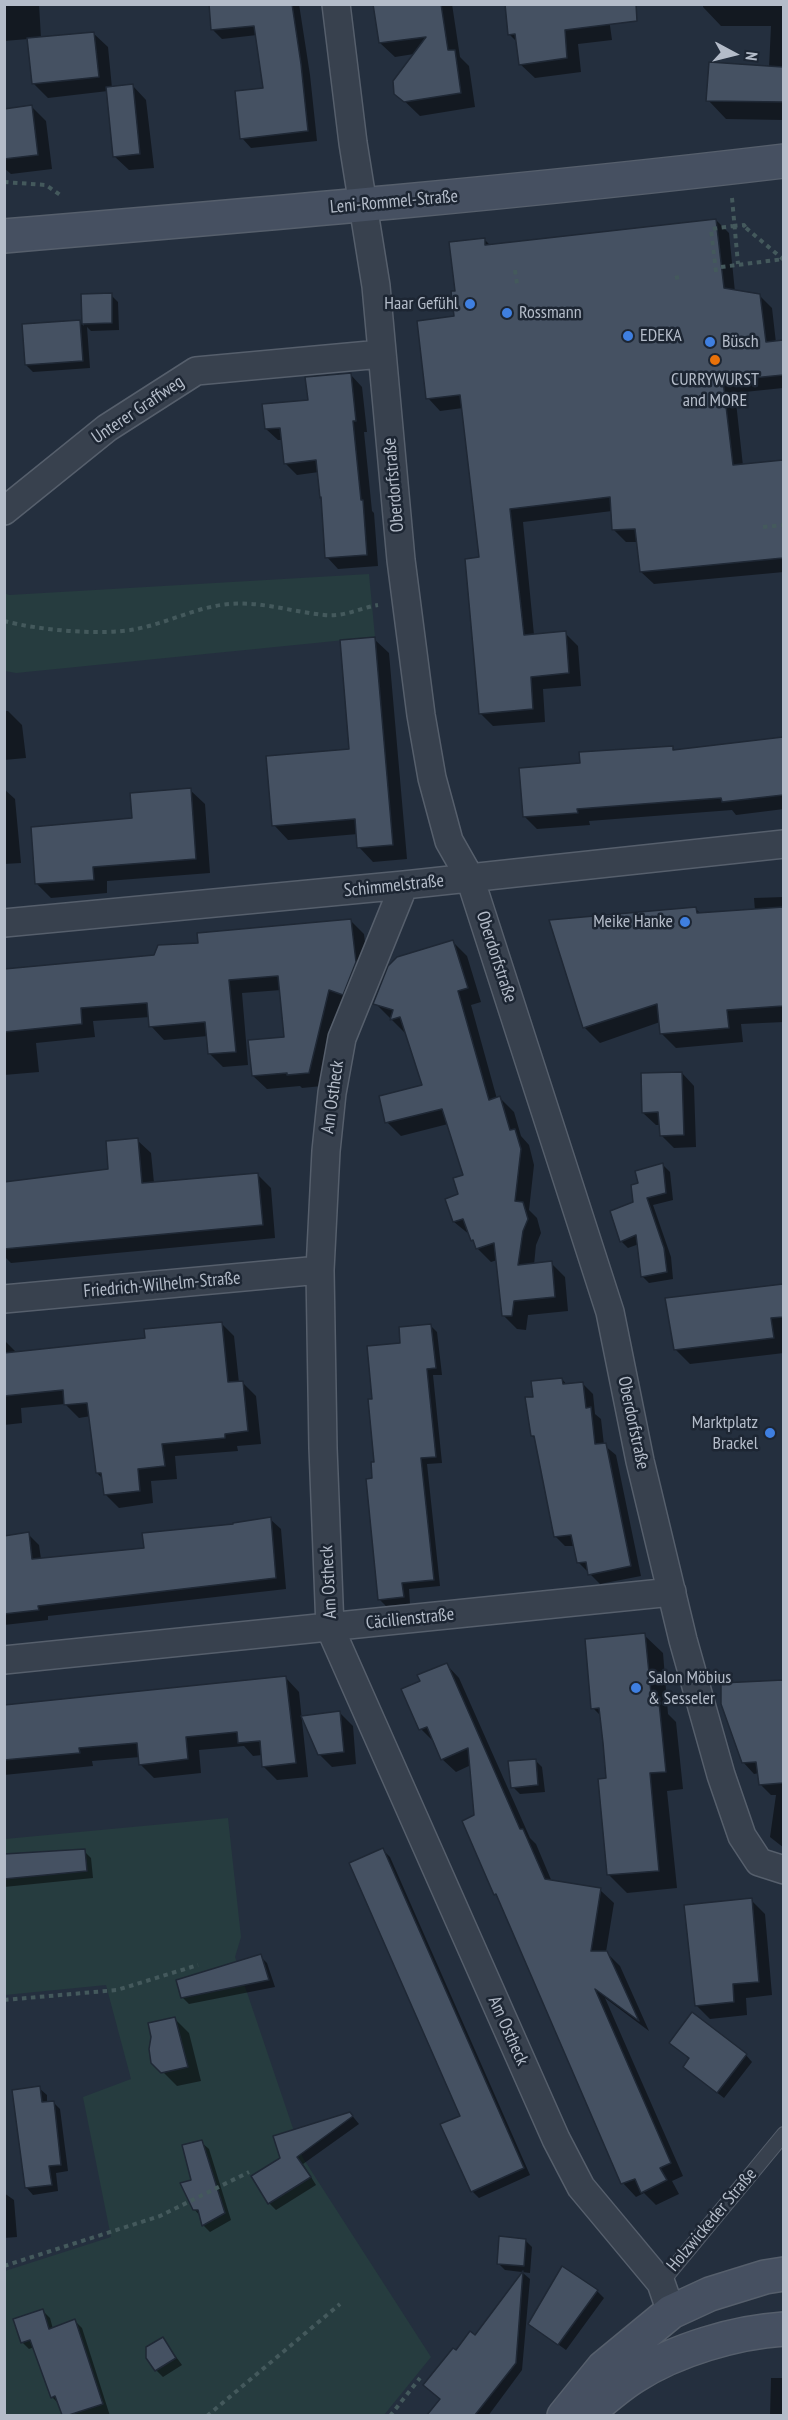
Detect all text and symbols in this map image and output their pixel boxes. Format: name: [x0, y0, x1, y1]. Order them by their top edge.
north arrow: [704, 24, 764, 84]
text: N: [741, 51, 762, 62]
street label: Leni-Rommel-Straße: [329, 186, 459, 218]
place label: Haar Gefühl: [384, 293, 458, 315]
marker: Haar Gefühl: [463, 297, 477, 311]
place label: Rossmann: [519, 302, 582, 324]
marker: Rossmann: [500, 306, 514, 320]
place label: EDEKA: [640, 325, 682, 347]
marker: EDEKA: [621, 329, 635, 343]
place label: Büsch: [722, 331, 759, 353]
marker: Büsch: [703, 335, 717, 349]
marker: CURRYWURST and MORE: [708, 353, 722, 367]
place label: CURRYWURST and MORE: [671, 369, 759, 412]
street label: Unterer Graffweg: [88, 371, 188, 449]
street label: Oberdorfstraße: [379, 437, 409, 533]
street label: Schimmelstraße: [343, 870, 445, 902]
street label: Oberdorfstraße: [471, 909, 521, 1005]
place label: Meike Hanke: [593, 911, 673, 933]
marker: Meike Hanke: [678, 915, 692, 929]
street label: Am Ostheck: [317, 1059, 349, 1135]
street label: Friedrich-Wilhelm-Straße: [83, 1267, 241, 1303]
street label: Oberdorfstraße: [613, 1375, 653, 1471]
place label: Marktplatz Brackel: [692, 1412, 758, 1454]
marker: Marktplatz Brackel: [763, 1426, 777, 1440]
street label: Am Ostheck: [316, 1545, 342, 1619]
street label: Cäcilienstraße: [365, 1604, 455, 1634]
place label: Salon Möbius & Sesseler: [648, 1667, 731, 1710]
marker: Salon Möbius & Sesseler: [629, 1681, 643, 1695]
street label: Am Ostheck: [483, 1993, 533, 2069]
street label: Holzwickeder Straße: [663, 2164, 761, 2276]

